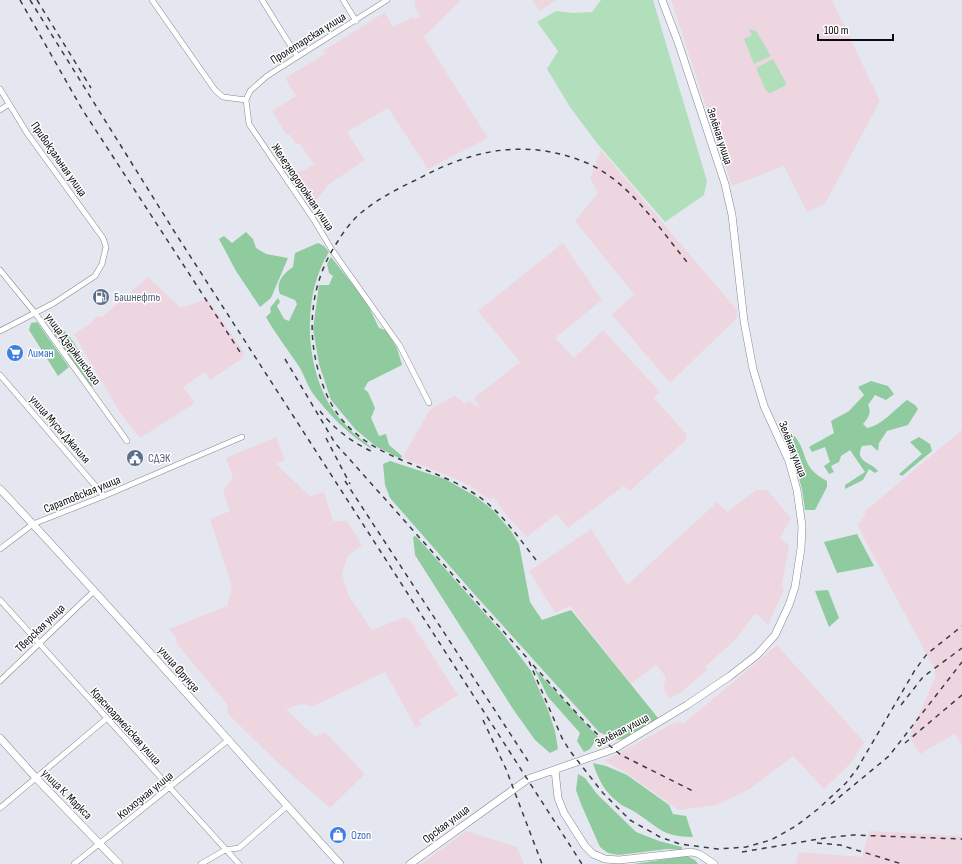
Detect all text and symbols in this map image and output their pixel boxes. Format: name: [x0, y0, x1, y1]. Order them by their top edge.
street label: Пролетарская улица: [268, 9, 349, 68]
scale bar: [818, 16, 893, 42]
text: 100 m: [824, 23, 849, 38]
street label: Зелёная улица: [703, 106, 736, 167]
street label: Привокзальная улица: [27, 119, 90, 200]
street label: Железнодорожная улица: [268, 141, 338, 234]
fuel station icon: Башнефть: [91, 287, 111, 307]
place label: Башнефть: [114, 290, 160, 305]
street label: улица Дзержинского: [41, 310, 104, 388]
supermarket icon: Лиман: [5, 343, 25, 363]
place label: Лиман: [27, 346, 54, 361]
street label: улица Мусы Джалиля: [26, 392, 94, 467]
street label: Зелёная улица: [775, 419, 810, 480]
public building icon: СДЭК: [125, 448, 145, 468]
place label: СДЭК: [148, 451, 171, 466]
street label: Саратовская улица: [42, 472, 123, 517]
street label: Тверская улица: [12, 601, 69, 656]
street label: улица Фрунзе: [154, 643, 203, 696]
street label: Красноармейская улица: [87, 685, 165, 768]
street label: Зелёная улица: [593, 710, 652, 751]
street label: улица К. Маркса: [38, 766, 95, 823]
street label: Колхозная улица: [114, 768, 177, 823]
street label: Орская улица: [420, 802, 473, 847]
shop icon: Ozon: [328, 825, 348, 845]
place label: Ozon: [351, 828, 371, 843]

